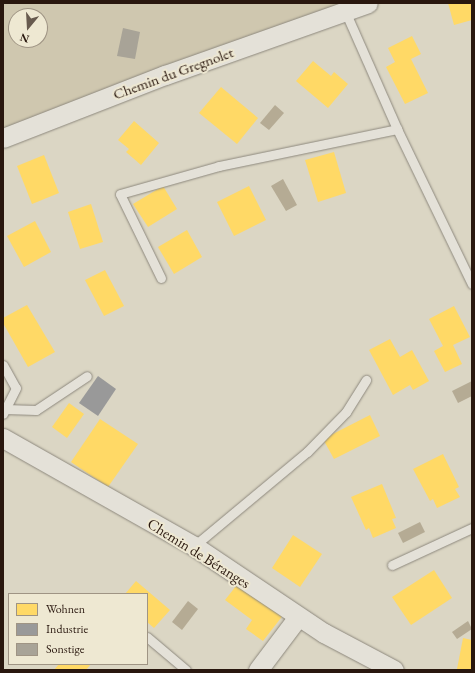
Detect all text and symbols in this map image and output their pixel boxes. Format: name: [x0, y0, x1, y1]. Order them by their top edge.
north arrow: [8, 8, 48, 48]
text: N: [18, 30, 31, 46]
street label: Chemin du Gregnolet: [110, 43, 236, 103]
street label: Chemin de Béranges: [144, 514, 254, 592]
legend: [8, 593, 148, 665]
text: Wohnen: [46, 601, 85, 617]
text: Industrie: [46, 621, 88, 637]
text: Sonstige: [46, 641, 84, 657]

